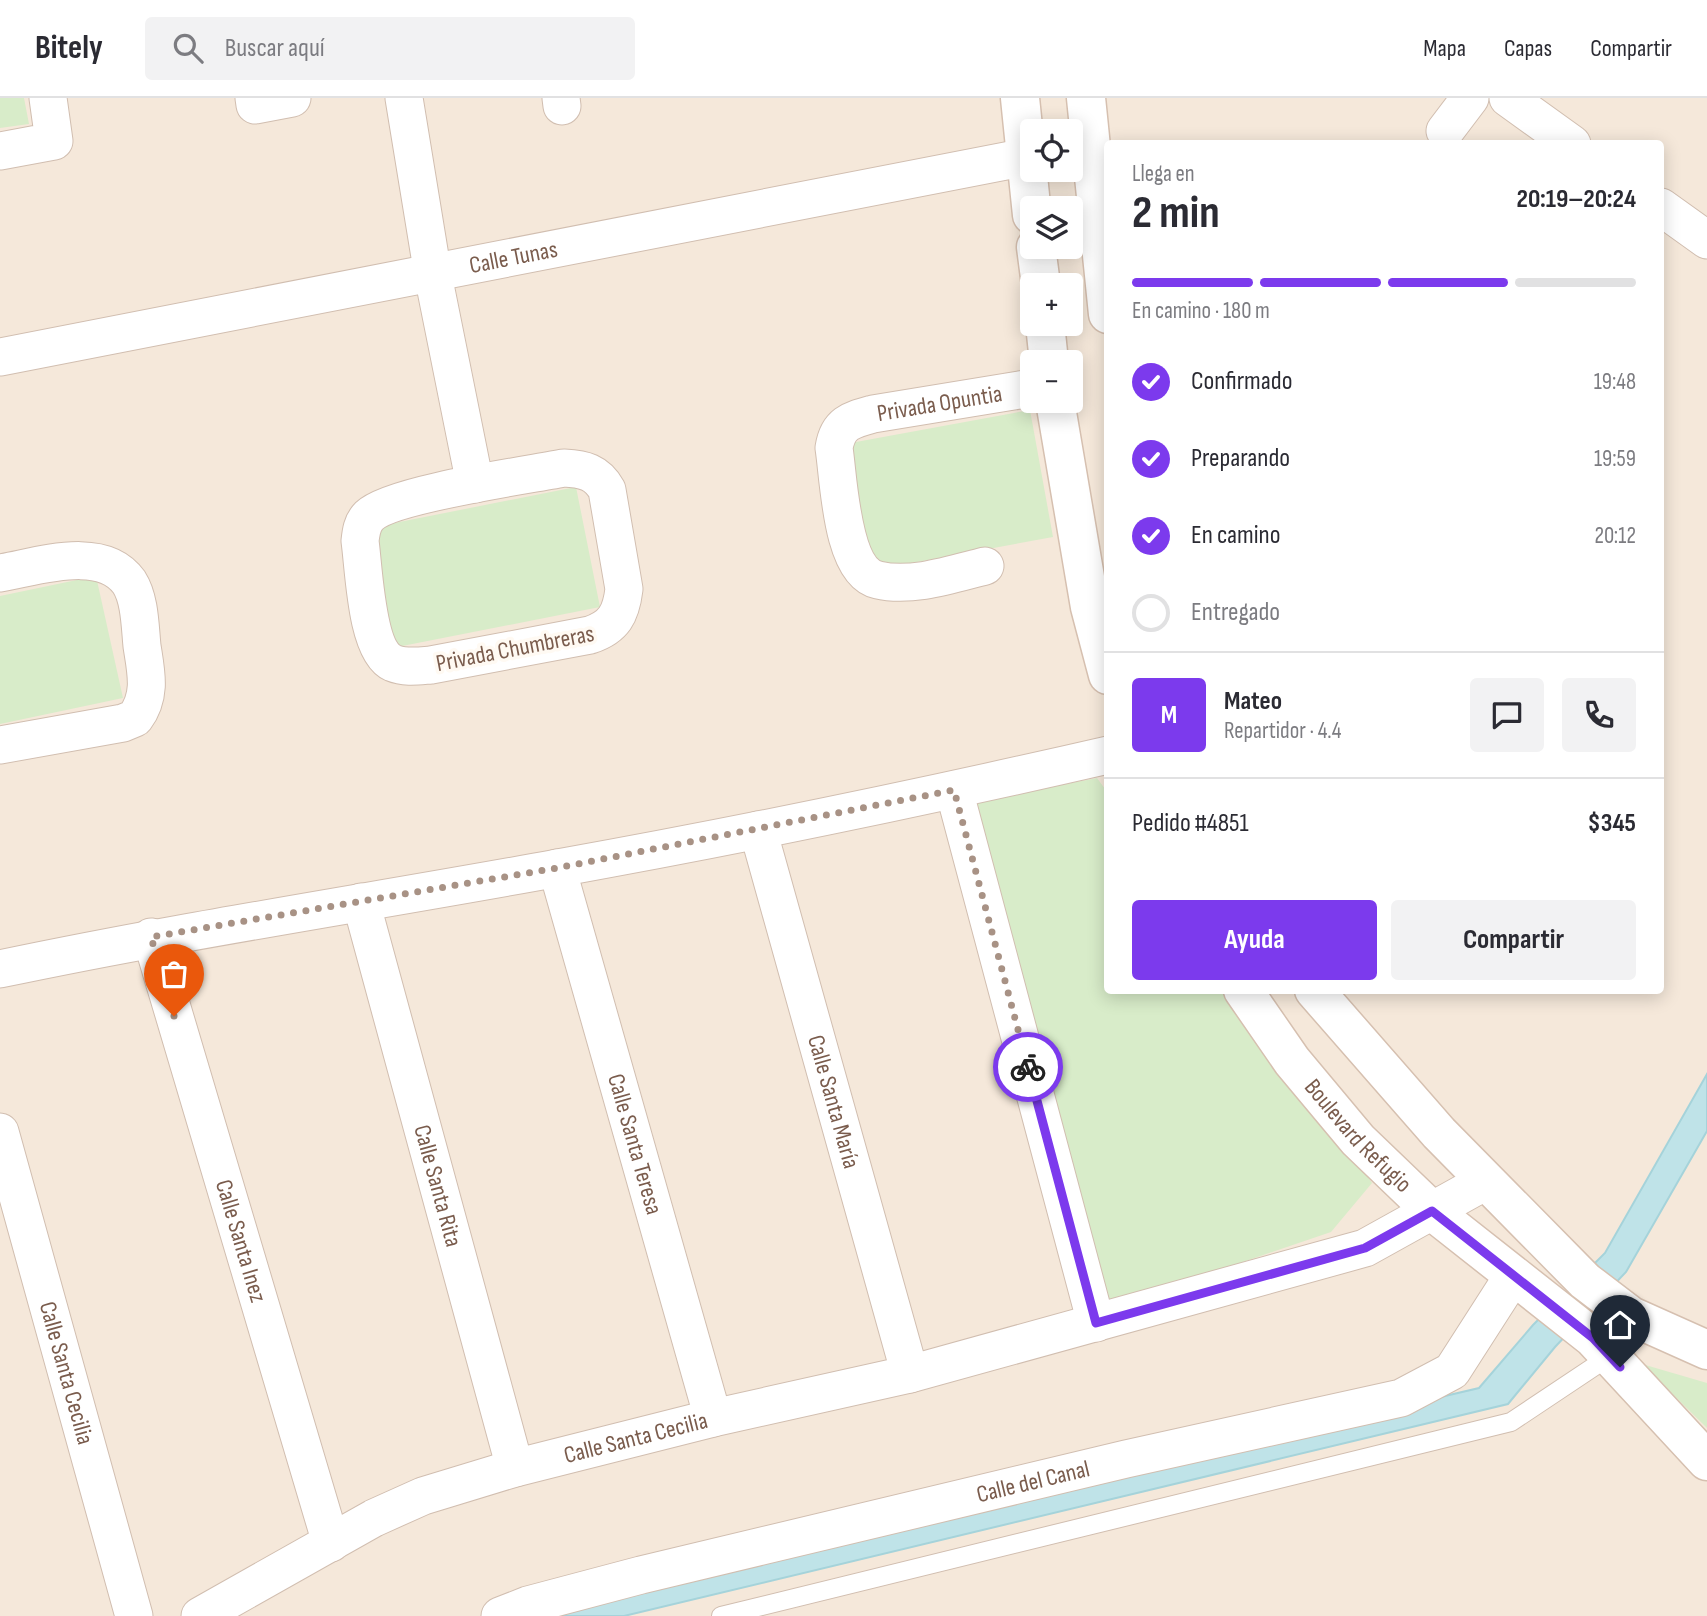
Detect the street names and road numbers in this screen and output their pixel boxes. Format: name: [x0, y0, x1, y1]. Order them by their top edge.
street label: Calle Tunas: [467, 235, 560, 280]
street label: Privada Opuntia: [875, 379, 1004, 428]
street label: Privada Chumbreras: [434, 619, 597, 678]
street label: Calle Santa María: [801, 1032, 866, 1172]
street label: Calle Santa Teresa: [601, 1071, 669, 1218]
street label: Boulevard Refugio: [1298, 1073, 1418, 1199]
street label: Calle Santa Rita: [407, 1122, 468, 1250]
street label: Calle Santa Inez: [209, 1176, 273, 1306]
street label: Calle Santa Cecilia: [33, 1298, 100, 1448]
street label: Calle Santa Cecilia: [561, 1406, 711, 1470]
street label: Calle del Canal: [974, 1454, 1093, 1509]

